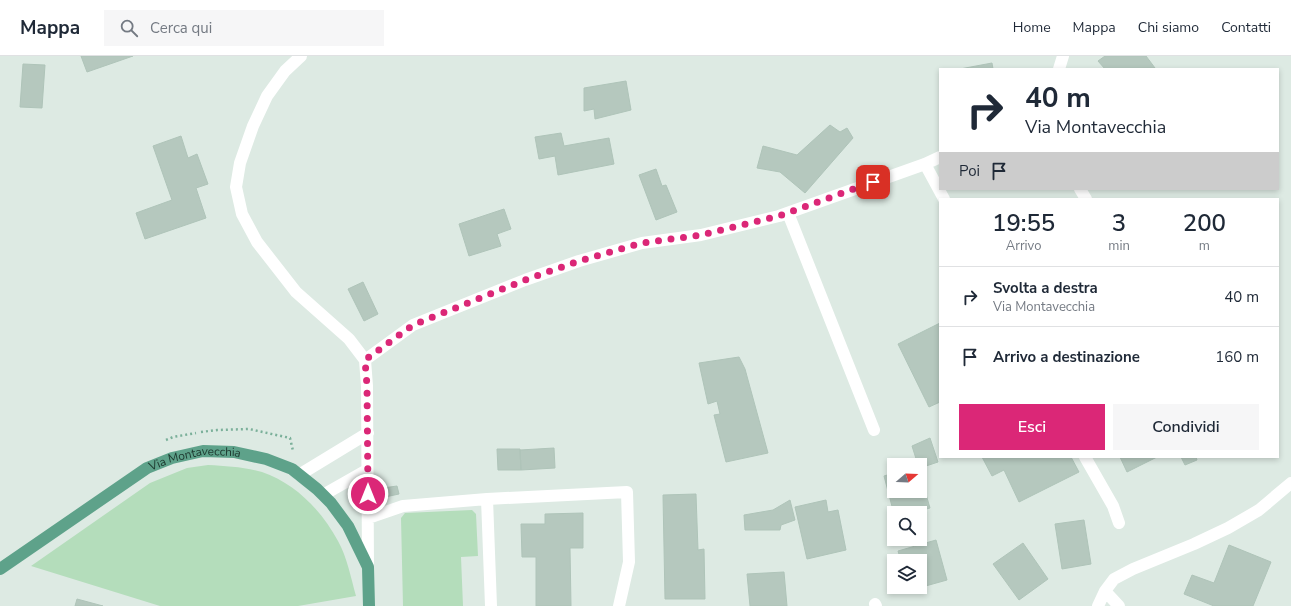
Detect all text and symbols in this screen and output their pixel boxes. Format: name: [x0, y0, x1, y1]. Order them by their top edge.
search box: [104, 10, 384, 46]
text: Mappa: [20, 15, 80, 41]
icon: search: [118, 17, 140, 39]
text: Cerca qui: [150, 18, 212, 38]
text: Home: [1013, 18, 1051, 37]
text: Mappa: [1073, 18, 1116, 37]
text: Chi siamo: [1138, 18, 1199, 37]
text: Contatti: [1221, 18, 1271, 37]
text: 40 m: [1025, 79, 1091, 117]
icon: right: [959, 84, 1011, 136]
text: Via Montavecchia: [1025, 115, 1166, 139]
icon: arrive: [988, 160, 1010, 182]
text: Poi: [959, 161, 980, 181]
pin: [856, 165, 890, 199]
icon: arrive: [862, 171, 884, 193]
text: 19:55: [992, 207, 1055, 239]
text: 3: [1112, 207, 1126, 239]
text: 200: [1183, 207, 1226, 239]
text: Arrivo: [1006, 237, 1041, 255]
text: min: [1108, 237, 1130, 255]
text: m: [1199, 237, 1210, 255]
text: Svolta a destra: [993, 278, 1098, 298]
icon: right: [959, 286, 981, 308]
text: 40 m: [1224, 287, 1259, 307]
text: Via Montavecchia: [993, 298, 1095, 316]
icon: arrive: [959, 346, 981, 368]
text: Arrivo a destinazione: [993, 347, 1140, 367]
text: 160 m: [1215, 347, 1259, 367]
button: Esci: [959, 404, 1105, 450]
button: Condividi: [1113, 404, 1259, 450]
street label: Via Montavecchia: [145, 443, 243, 475]
north arrow: [887, 458, 927, 498]
map controls: [887, 458, 927, 594]
position arrow: [347, 473, 389, 515]
button: search: [887, 506, 927, 546]
button: layers: [887, 554, 927, 594]

